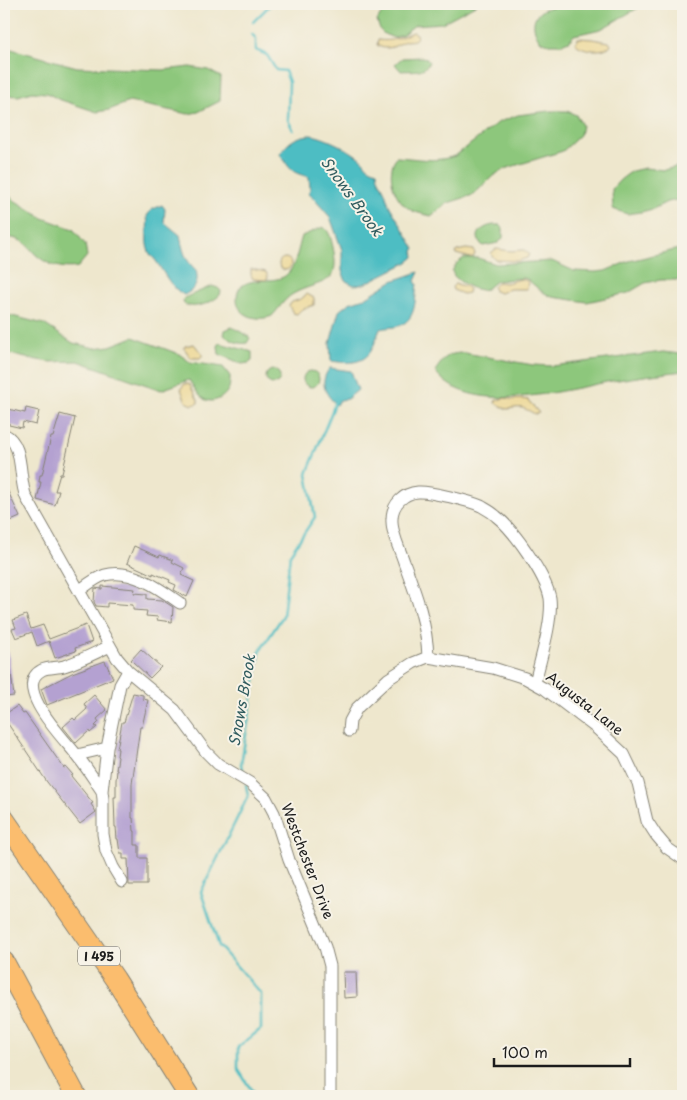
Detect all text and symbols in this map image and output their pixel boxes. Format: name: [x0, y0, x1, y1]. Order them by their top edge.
water label: Snows Brook: [316, 152, 391, 242]
water label: Snows Brook: [222, 651, 261, 748]
street label: Augusta Lane: [542, 666, 628, 740]
street label: Westchester Drive: [276, 800, 340, 922]
road number: I 495: [78, 946, 120, 966]
scale bar: [494, 1035, 631, 1067]
text: 100 m: [502, 1040, 548, 1063]

